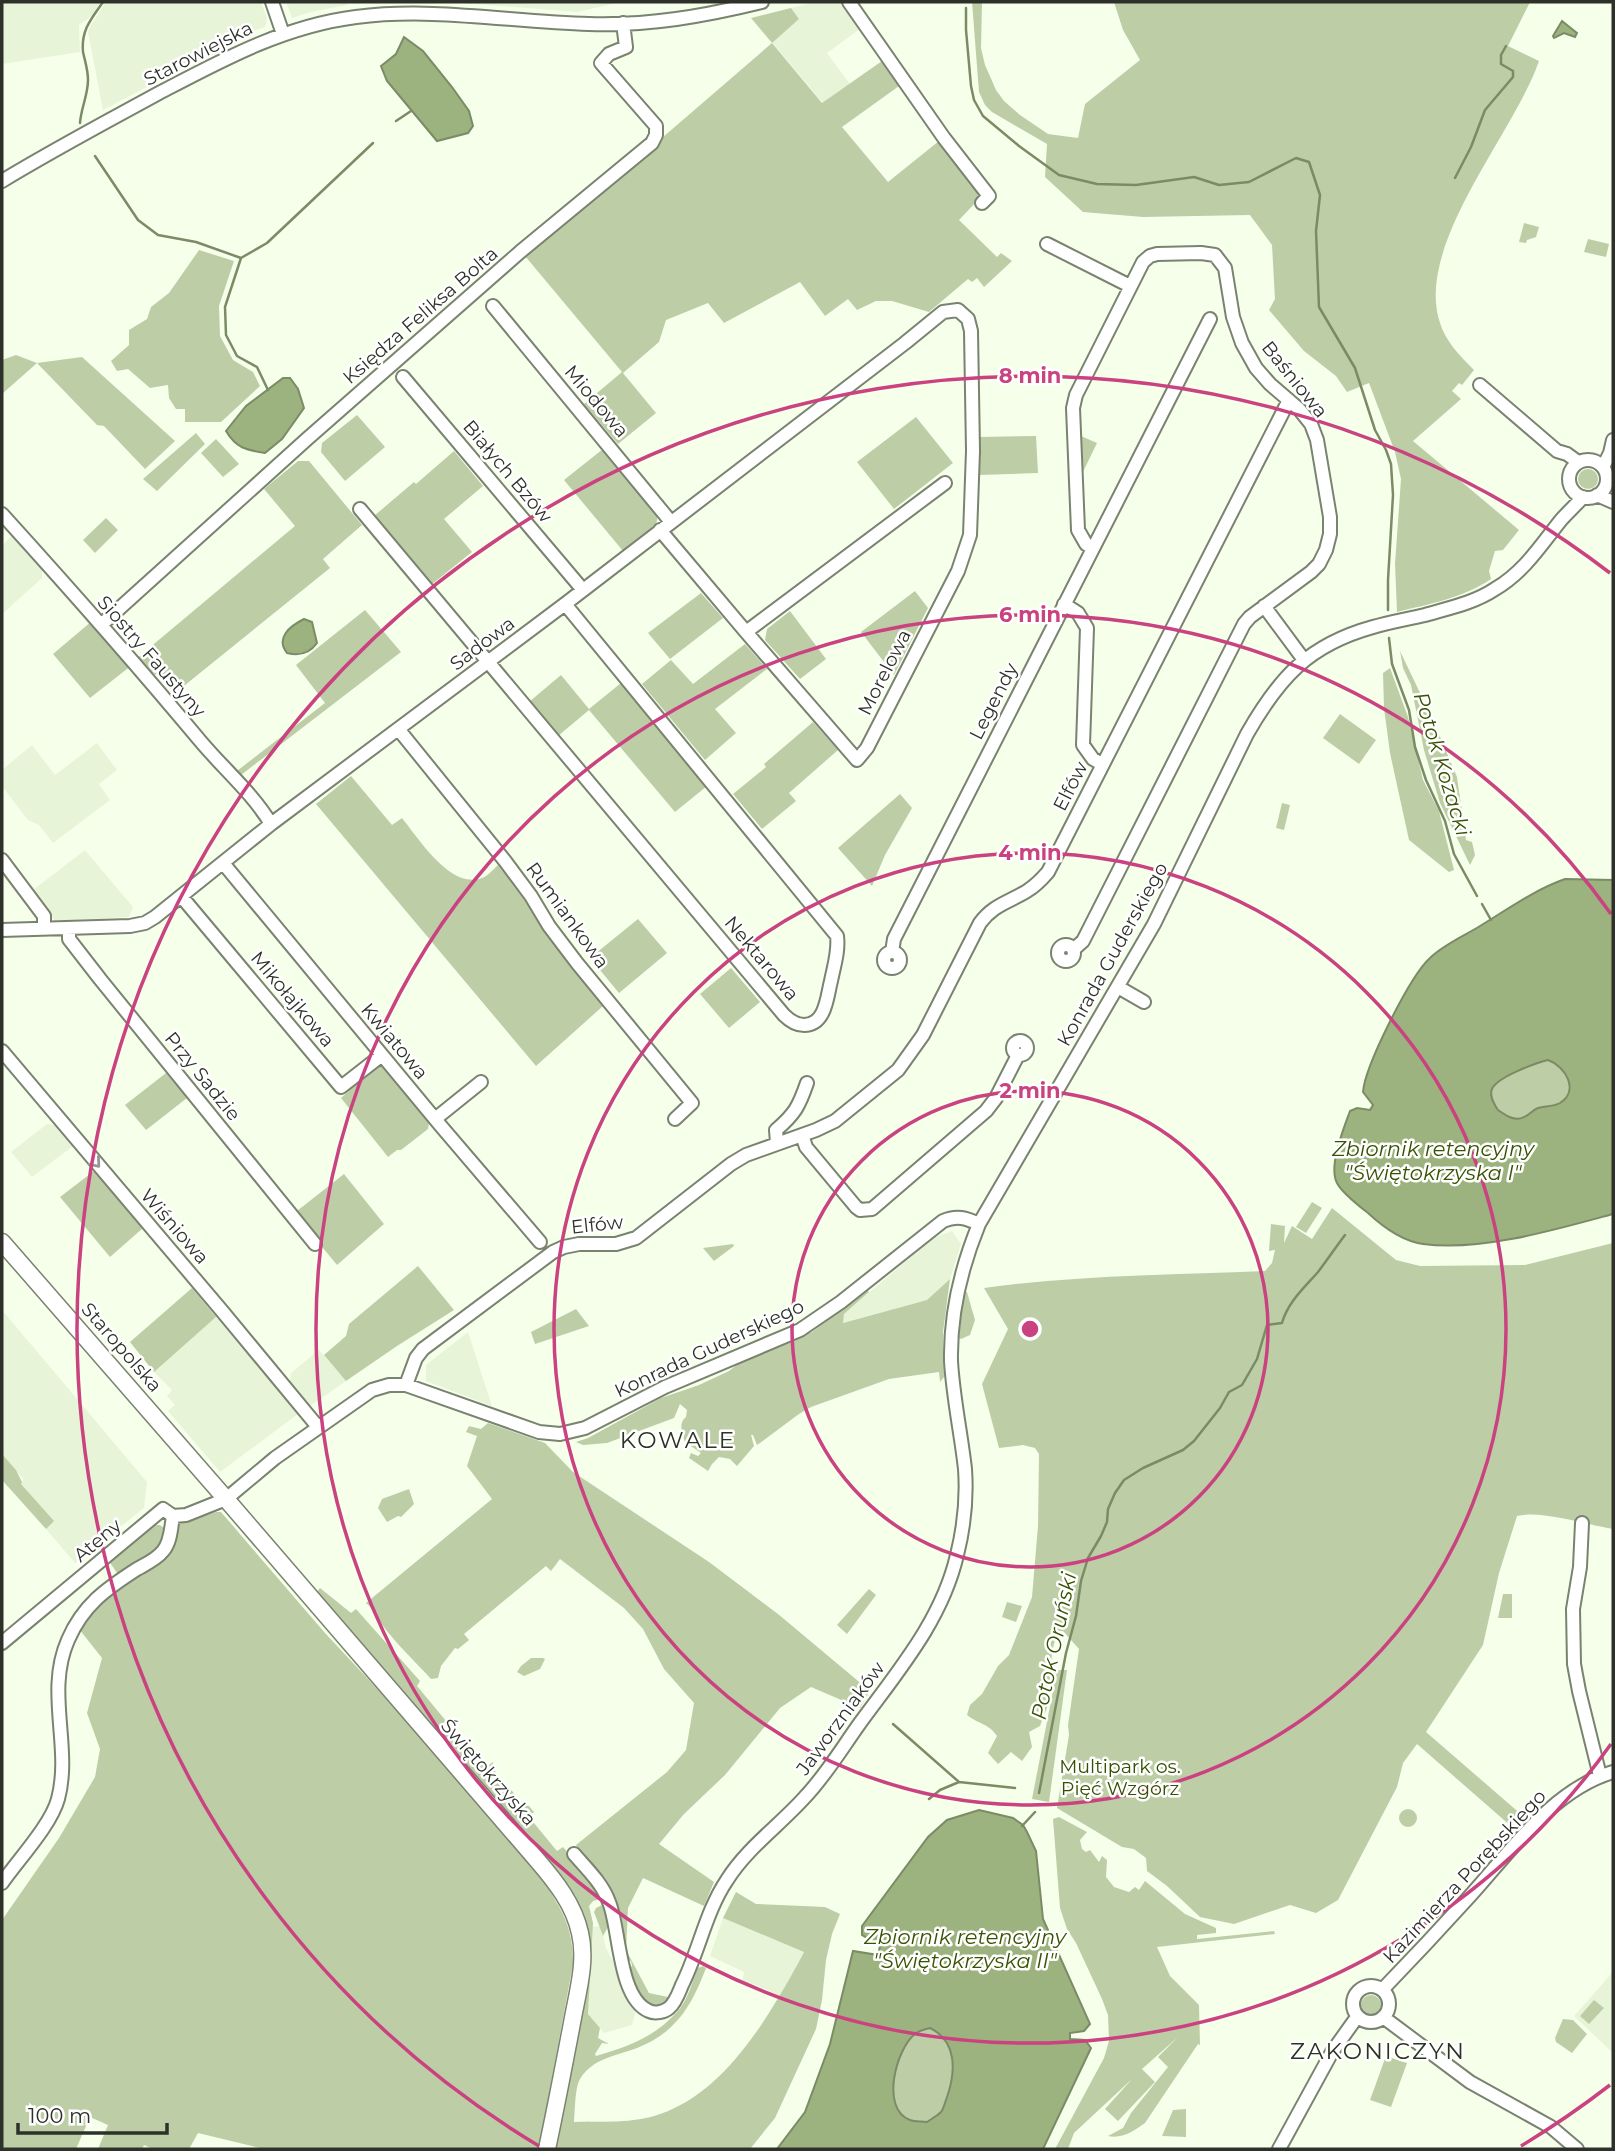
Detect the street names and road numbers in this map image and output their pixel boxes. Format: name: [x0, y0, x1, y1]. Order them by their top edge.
street label: Starowiejska: [140, 16, 257, 91]
street label: Księdza Feliksa Bolta: [338, 242, 502, 389]
street label: Baśniowa: [1257, 336, 1332, 422]
street label: Miodowa: [560, 361, 633, 442]
street label: Białych Bzów: [458, 415, 557, 527]
street label: Siostry Faustyny: [93, 591, 211, 722]
street label: Sadowa: [445, 612, 519, 675]
street label: Morelowa: [853, 625, 916, 719]
street label: Legendy: [964, 658, 1023, 743]
street label: Elfów: [1048, 757, 1093, 815]
street label: Rumiankowa: [521, 858, 614, 973]
street label: Konrada Guderskiego: [1052, 858, 1173, 1050]
street label: Nektarowa: [720, 911, 804, 1005]
street label: Mikołajkowa: [246, 947, 339, 1052]
street label: Kwiatowa: [356, 999, 433, 1084]
street label: Przy Sadzie: [160, 1027, 245, 1125]
street label: Wiśniowa: [136, 1184, 214, 1269]
street label: Elfów: [570, 1210, 625, 1239]
street label: Konrada Guderskiego: [611, 1294, 808, 1403]
street label: Staropolska: [77, 1298, 167, 1397]
street label: Ateny: [69, 1513, 126, 1567]
street label: Jaworzniaków: [791, 1657, 889, 1780]
street label: Świętokrzyska: [436, 1714, 541, 1830]
street label: Kazimierza Porębskiego: [1378, 1785, 1551, 1968]

